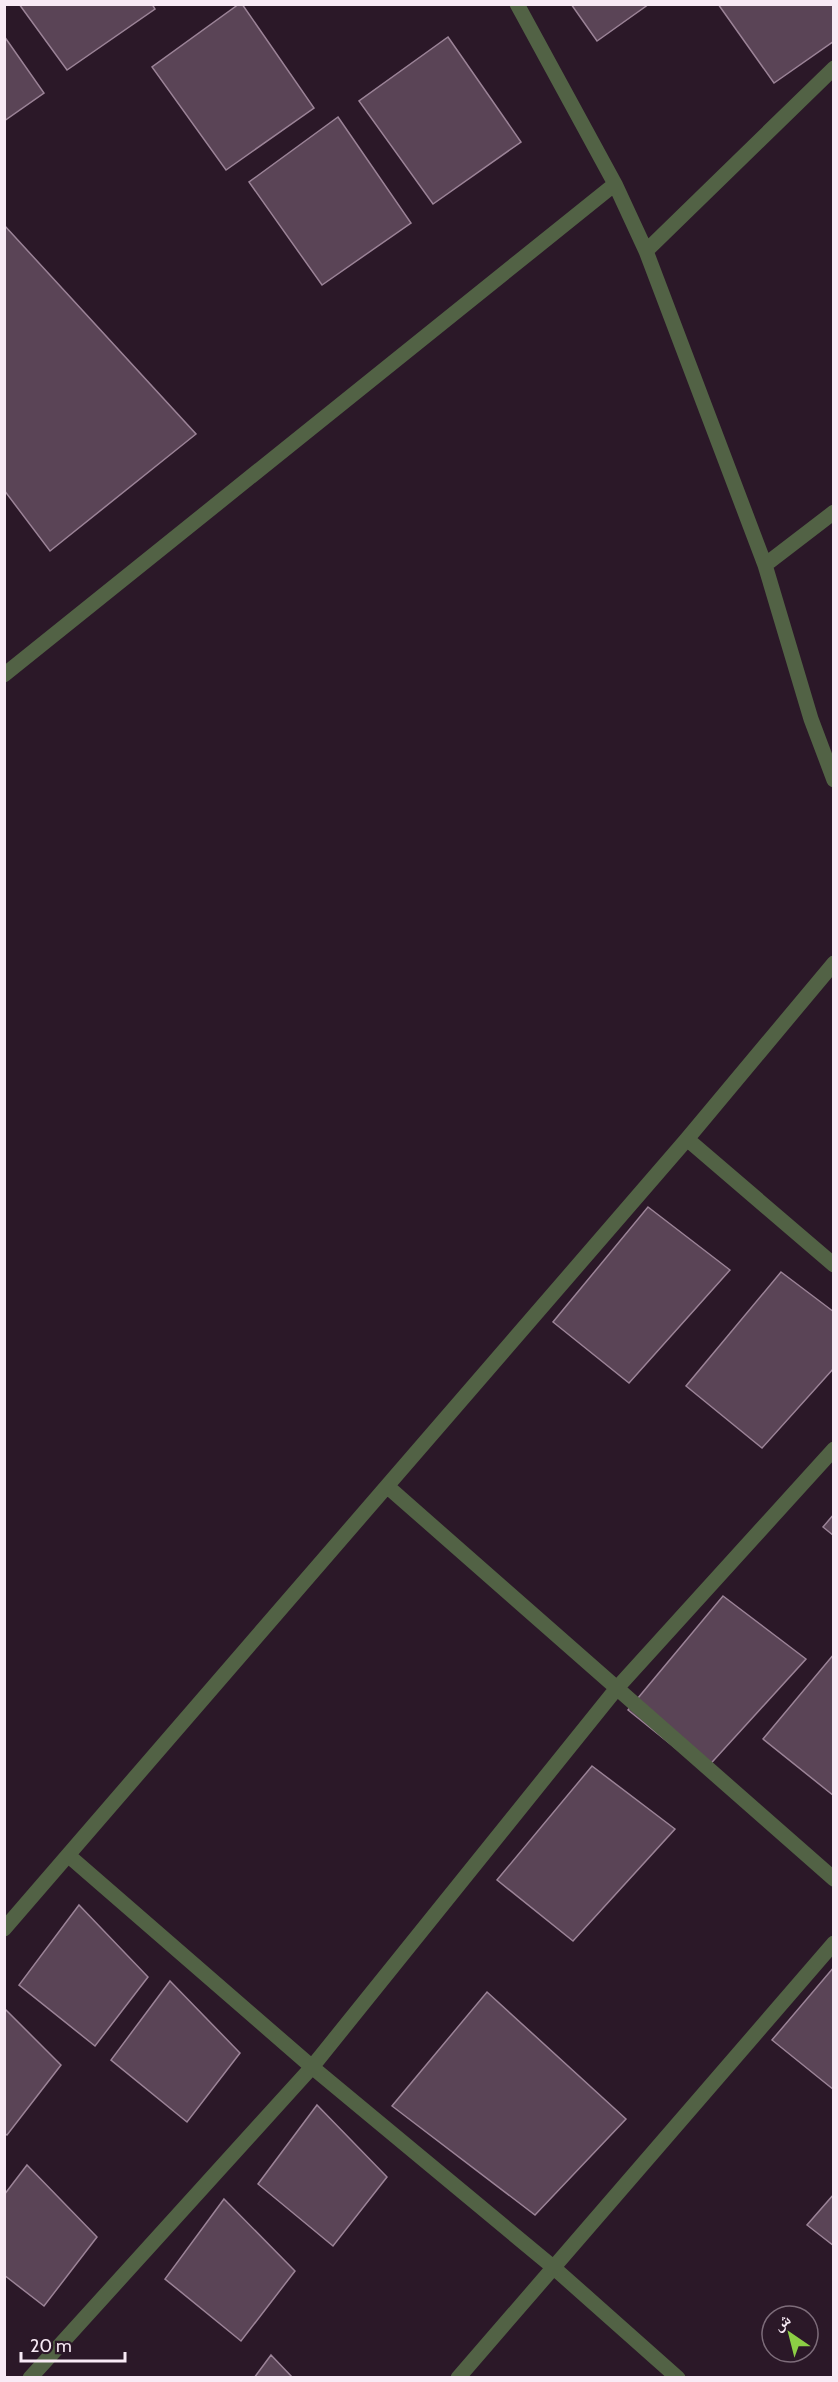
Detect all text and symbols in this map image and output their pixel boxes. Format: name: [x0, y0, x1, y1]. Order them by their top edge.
north arrow: [760, 2304, 820, 2364]
text: ش: [769, 2309, 794, 2335]
scale bar: [21, 2325, 124, 2363]
text: 20 m: [30, 2335, 72, 2357]

